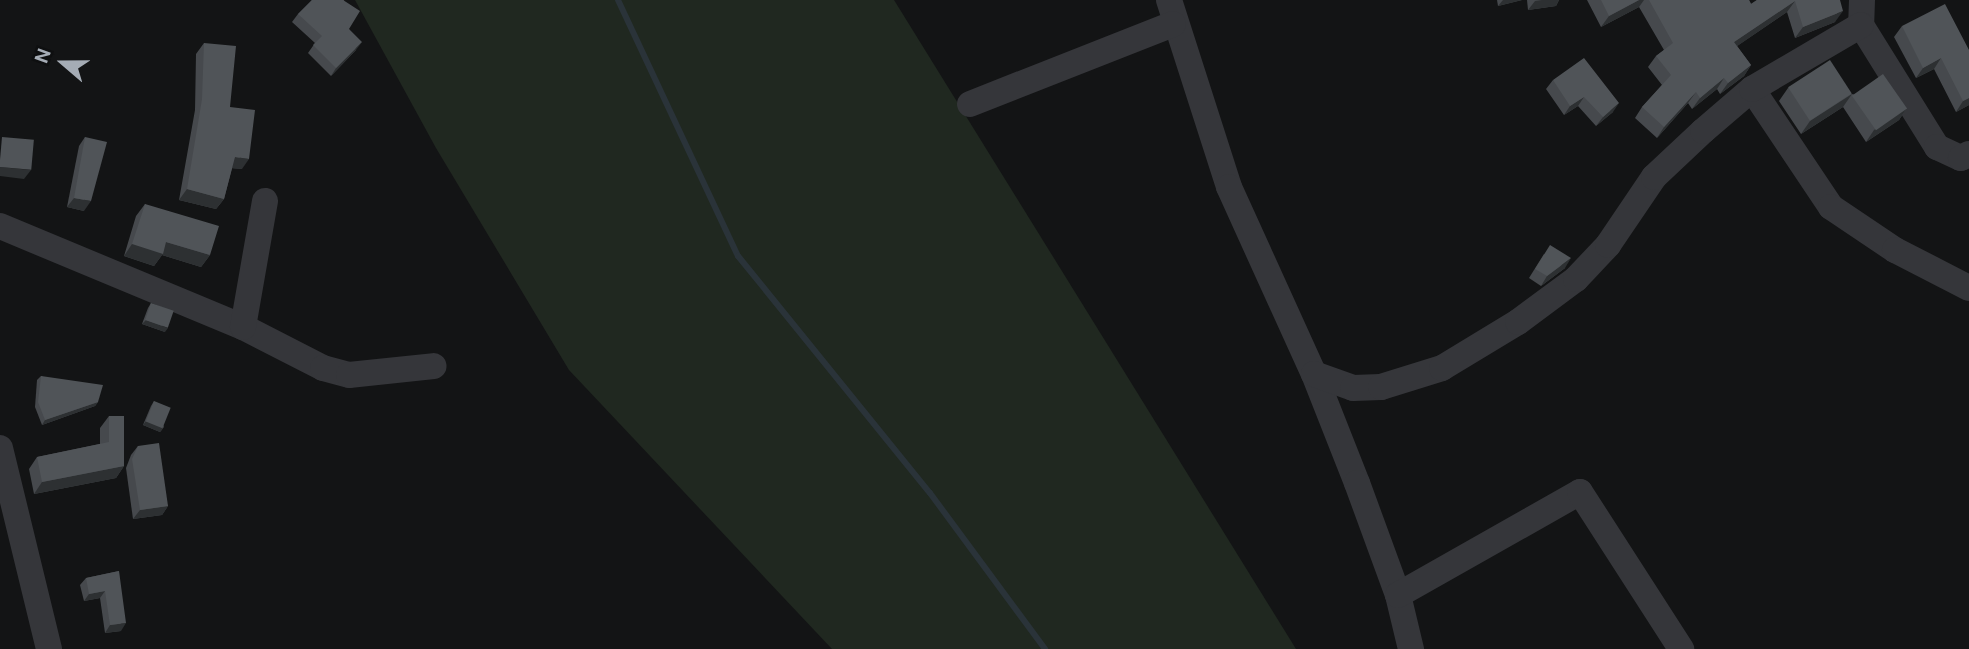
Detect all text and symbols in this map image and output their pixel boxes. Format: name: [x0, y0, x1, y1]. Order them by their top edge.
north arrow: [28, 28, 98, 98]
text: N: [29, 45, 57, 66]

